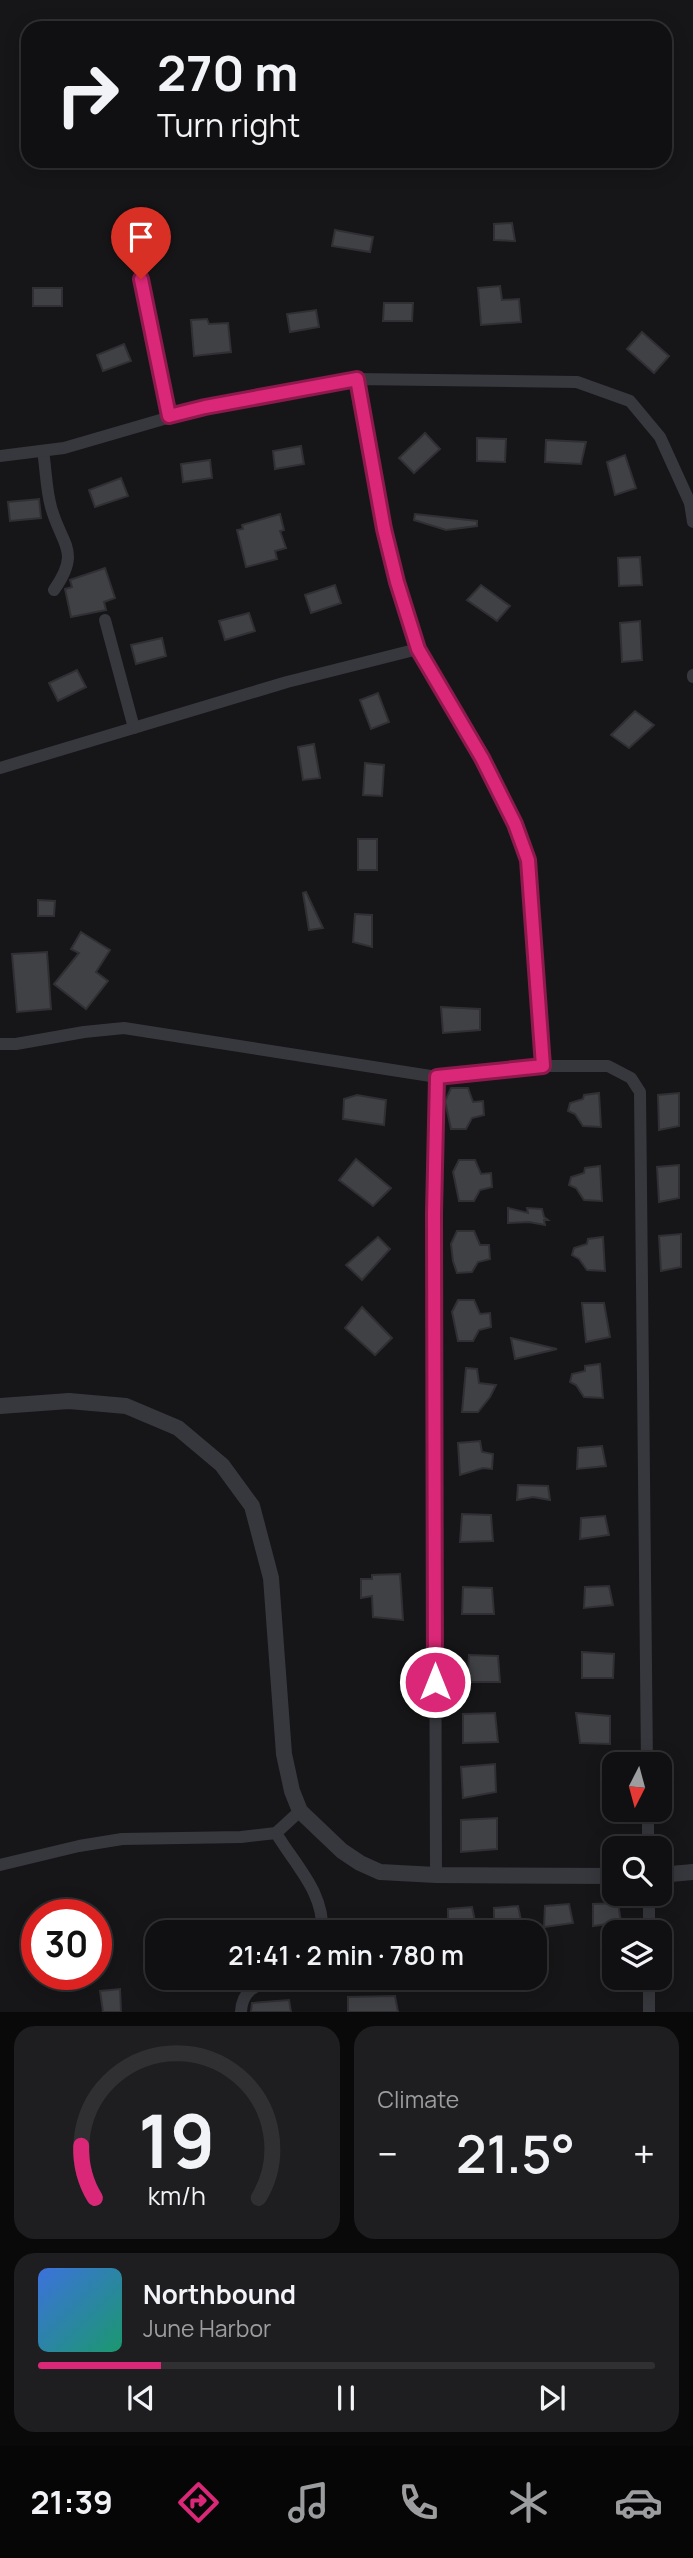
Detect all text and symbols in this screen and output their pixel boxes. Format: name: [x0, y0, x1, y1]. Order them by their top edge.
text: 270 m: [157, 39, 298, 106]
icon: right: [42, 49, 133, 140]
text: Turn right: [157, 103, 300, 147]
pin: [111, 207, 171, 279]
icon: arrive: [122, 218, 160, 256]
position arrow: [398, 1645, 472, 1719]
north arrow: [602, 1752, 672, 1822]
map controls: [602, 1752, 672, 1990]
button: search: [602, 1836, 672, 1906]
speed limit sign: 30: [21, 1899, 112, 1990]
button: layers: [602, 1920, 672, 1990]
text: 21:41 · 2 min · 780 m: [228, 1937, 464, 1973]
text: Climate: [378, 2083, 459, 2115]
text: 19: [138, 2091, 215, 2191]
text: 21.5°: [456, 2118, 575, 2189]
text: −: [378, 2127, 398, 2179]
text: +: [633, 2127, 655, 2179]
text: km/h: [148, 2178, 206, 2213]
text: Northbound: [143, 2276, 296, 2312]
text: June Harbor: [143, 2312, 271, 2344]
icon: previous: [122, 2379, 160, 2417]
icon: pause: [327, 2379, 365, 2417]
icon: next: [533, 2379, 571, 2417]
icon: directions: [174, 2478, 223, 2527]
icon: music: [284, 2478, 333, 2527]
icon: phone: [394, 2478, 443, 2527]
icon: climate: [504, 2478, 553, 2527]
icon: car: [614, 2478, 663, 2527]
text: 21:39: [30, 2480, 113, 2524]

